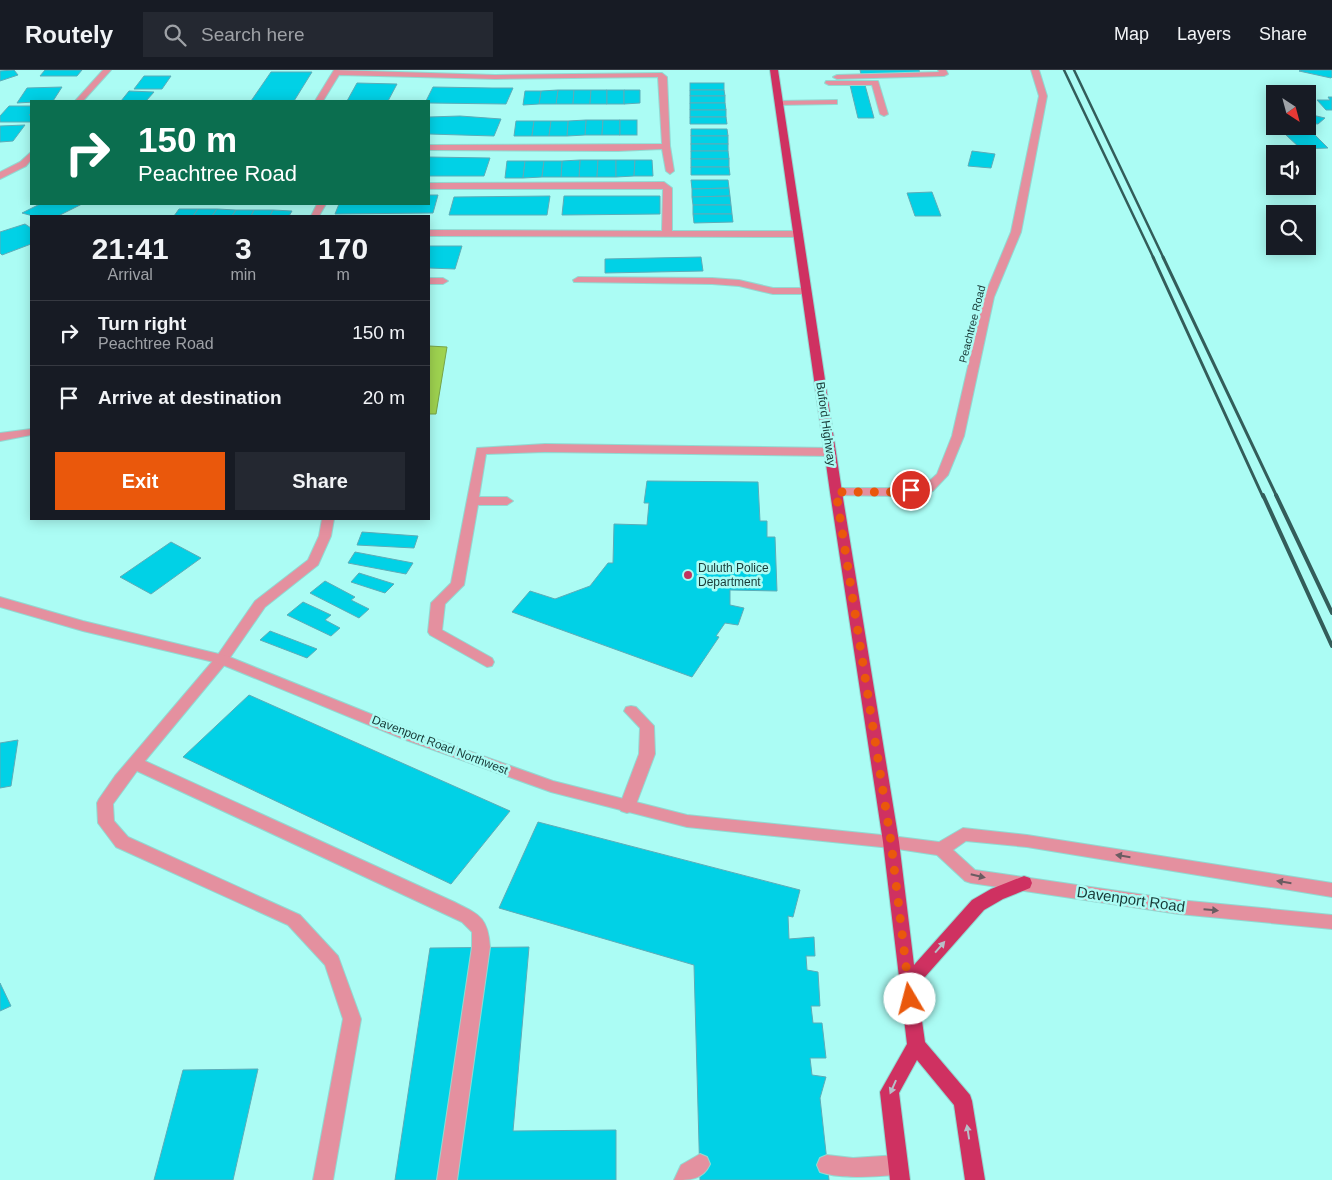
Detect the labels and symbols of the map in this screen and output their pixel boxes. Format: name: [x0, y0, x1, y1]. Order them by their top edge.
north arrow: [1266, 85, 1316, 135]
street label: Peachtree Road: [957, 284, 987, 364]
street label: Buford Highway: [813, 381, 839, 467]
pin: [890, 469, 932, 511]
place label: Duluth Police Department: [698, 561, 769, 589]
marker: Duluth Police Department: [682, 569, 694, 581]
street label: Davenport Road Northwest: [370, 713, 511, 778]
one-way arrow: [1115, 852, 1131, 860]
one-way arrow: [970, 872, 986, 880]
one-way arrow: [1276, 878, 1292, 886]
street label: Davenport Road: [1076, 883, 1186, 915]
one-way arrow: [1203, 906, 1219, 914]
one-way arrow: [935, 941, 946, 954]
position arrow: [883, 972, 935, 1024]
one-way arrow: [888, 1080, 896, 1094]
one-way arrow: [963, 1124, 971, 1140]

